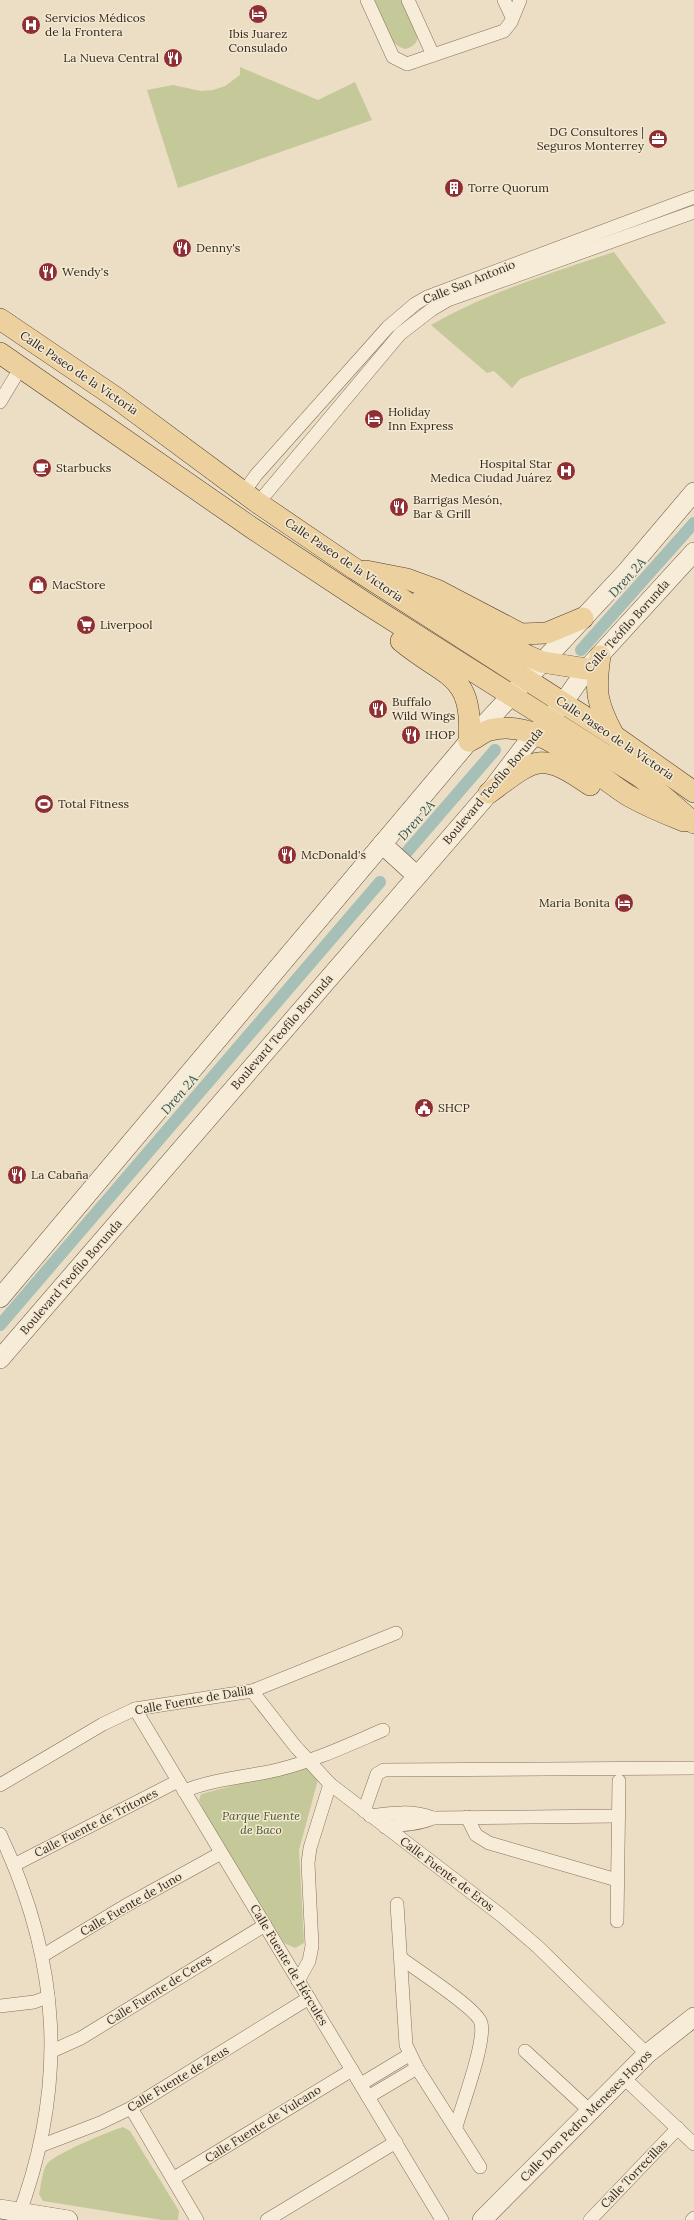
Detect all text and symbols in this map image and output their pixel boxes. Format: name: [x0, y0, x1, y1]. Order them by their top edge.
hotel icon: Ibis Juarez Consulado: [247, 3, 269, 25]
place label: Servicios Médicos de la Frontera: [45, 10, 146, 39]
hospital icon: Servicios Médicos de la Frontera: [20, 14, 42, 36]
place label: Ibis Juarez Consulado: [228, 26, 288, 55]
restaurant icon: La Nueva Central: [162, 47, 184, 69]
place label: La Nueva Central: [63, 50, 159, 65]
place label: DG Consultores | Seguros Monterrey: [537, 124, 645, 153]
office icon: DG Consultores | Seguros Monterrey: [647, 128, 669, 150]
building icon: Torre Quorum: [443, 177, 465, 199]
place label: Torre Quorum: [468, 180, 549, 195]
restaurant icon: Denny's: [171, 237, 193, 259]
place label: Denny's: [196, 240, 241, 255]
street label: Calle San Antonio: [420, 256, 517, 307]
restaurant icon: Wendy's: [37, 261, 59, 283]
place label: Wendy's: [62, 264, 109, 279]
street label: Calle Paseo de la Victoria: [17, 327, 141, 418]
place label: Holiday Inn Express: [388, 404, 454, 433]
hotel icon: Holiday Inn Express: [363, 408, 385, 430]
place label: Hospital Star Medica Ciudad Juárez: [430, 456, 553, 485]
cafe icon: Starbucks: [31, 457, 53, 479]
place label: Starbucks: [56, 460, 112, 475]
hospital icon: Hospital Star Medica Ciudad Juárez: [555, 460, 577, 482]
place label: Barrigas Mesón, Bar & Grill: [413, 492, 502, 521]
restaurant icon: Barrigas Mesón, Bar & Grill: [388, 496, 410, 518]
street label: Calle Paseo de la Victoria: [282, 514, 406, 605]
water label: Dren 2A: [605, 553, 650, 601]
shop icon: MacStore: [27, 574, 49, 596]
street label: Calle Teófilo Borunda: [581, 576, 672, 675]
place label: MacStore: [52, 577, 106, 592]
supermarket icon: Liverpool: [75, 614, 97, 636]
place label: Liverpool: [100, 617, 152, 632]
street label: Calle Paseo de la Victoria: [553, 692, 677, 783]
place label: Buffalo Wild Wings: [392, 694, 456, 723]
restaurant icon: Buffalo Wild Wings: [367, 698, 389, 720]
restaurant icon: IHOP: [400, 724, 422, 746]
street label: Boulevard Teofilo Borunda: [439, 724, 546, 847]
place label: IHOP: [425, 727, 455, 742]
sports icon: Total Fitness: [33, 793, 55, 815]
place label: Total Fitness: [58, 796, 129, 811]
water label: Dren 2A: [394, 796, 439, 844]
restaurant icon: McDonald's: [276, 844, 298, 866]
place label: McDonald's: [301, 847, 366, 862]
hotel icon: Maria Bonita: [613, 892, 635, 914]
place label: Maria Bonita: [539, 895, 610, 910]
street label: Boulevard Teofilo Borunda: [227, 971, 336, 1092]
water label: Dren 2A: [157, 1070, 202, 1118]
public building icon: SHCP: [413, 1097, 435, 1119]
place label: SHCP: [438, 1100, 470, 1115]
restaurant icon: La Cabaña: [6, 1164, 28, 1186]
place label: La Cabaña: [31, 1167, 89, 1182]
street label: Boulevard Teofilo Borunda: [16, 1216, 125, 1337]
street label: Calle Fuente de Dalila: [133, 1682, 254, 1717]
street label: Calle Fuente de Tritones: [32, 1785, 160, 1860]
park label: Parque Fuente de Baco: [222, 1808, 300, 1837]
street label: Calle Fuente de Eros: [397, 1833, 498, 1914]
street label: Calle Fuente de Juno: [77, 1868, 184, 1939]
street label: Calle Fuente de Hércules: [247, 1901, 332, 2028]
street label: Calle Fuente de Ceres: [103, 1951, 215, 2028]
street label: Calle Fuente de Zeus: [124, 2042, 232, 2115]
street label: Calle Don Pedro Meneses Hoyos: [517, 2046, 655, 2185]
street label: Calle Fuente de Vulcano: [202, 2082, 324, 2165]
street label: Calle Torrecillas: [597, 2136, 670, 2211]

